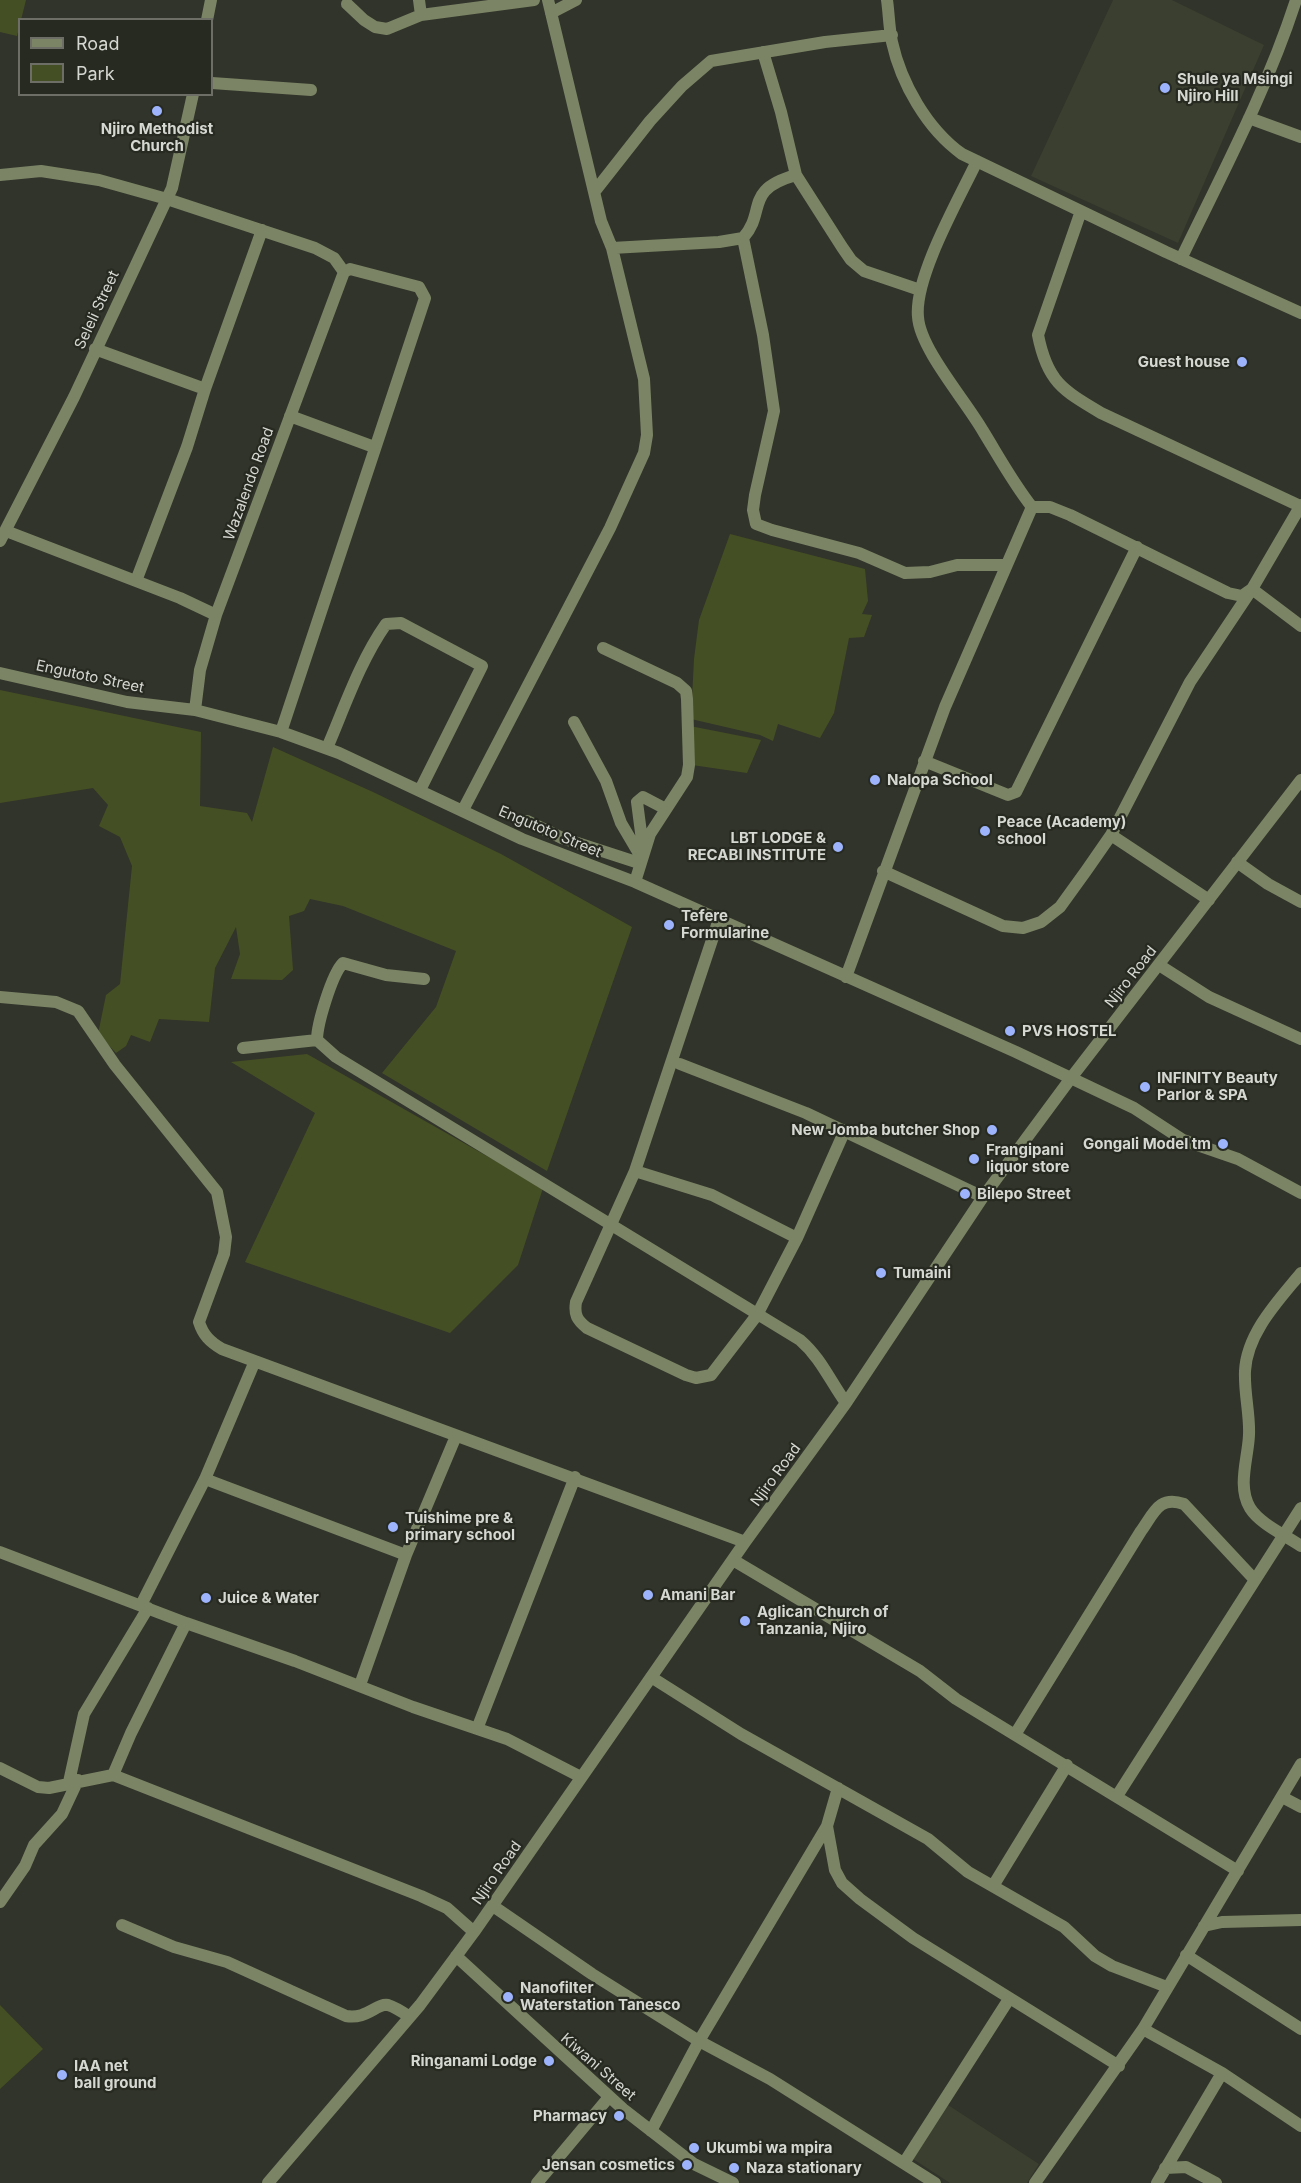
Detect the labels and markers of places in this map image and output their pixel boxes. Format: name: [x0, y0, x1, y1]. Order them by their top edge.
place label: Shule ya Msingi Njiro Hill: [1177, 70, 1293, 105]
marker: Shule ya Msingi Njiro Hill: [1158, 81, 1172, 95]
marker: Njiro Methodist Church: [150, 104, 164, 118]
place label: Njiro Methodist Church: [101, 120, 213, 155]
place label: Guest house: [1138, 353, 1230, 371]
marker: Guest house: [1235, 355, 1249, 369]
place label: Nalopa School: [887, 771, 993, 789]
marker: Nalopa School: [868, 773, 882, 787]
place label: Peace (Academy) school: [997, 813, 1126, 848]
marker: Peace (Academy) school: [978, 824, 992, 838]
place label: LBT LODGE & RECABI INSTITUTE: [688, 829, 826, 864]
marker: LBT LODGE & RECABI INSTITUTE: [831, 840, 845, 854]
place label: Tefere Formularine: [681, 907, 769, 942]
marker: Tefere Formularine: [662, 918, 676, 932]
place label: PVS HOSTEL: [1022, 1022, 1116, 1040]
marker: PVS HOSTEL: [1003, 1024, 1017, 1038]
place label: INFINITY Beauty Parlor & SPA: [1157, 1069, 1278, 1104]
marker: INFINITY Beauty Parlor & SPA: [1138, 1080, 1152, 1094]
place label: New Jomba butcher Shop: [791, 1121, 980, 1139]
marker: New Jomba butcher Shop: [985, 1123, 999, 1137]
place label: Gongali Model tm: [1083, 1135, 1211, 1153]
marker: Gongali Model tm: [1216, 1137, 1230, 1151]
place label: Frangipani liquor store: [986, 1141, 1069, 1176]
marker: Frangipani liquor store: [967, 1152, 981, 1166]
place label: Bilepo Street: [977, 1185, 1071, 1203]
marker: Bilepo Street: [958, 1187, 972, 1201]
place label: Tumaini: [893, 1264, 951, 1282]
marker: Tumaini: [874, 1266, 888, 1280]
place label: Tuishime pre & primary school: [405, 1509, 515, 1544]
marker: Tuishime pre & primary school: [386, 1520, 400, 1534]
place label: Amani Bar: [660, 1586, 735, 1604]
marker: Amani Bar: [641, 1588, 655, 1602]
place label: Juice & Water: [218, 1589, 319, 1607]
marker: Juice & Water: [199, 1591, 213, 1605]
place label: Aglican Church of Tanzania, Njiro: [757, 1603, 888, 1638]
marker: Aglican Church of Tanzania, Njiro: [738, 1614, 752, 1628]
place label: Nanofilter Waterstation Tanesco: [520, 1979, 680, 2014]
marker: Nanofilter Waterstation Tanesco: [501, 1990, 515, 2004]
place label: Ringanami Lodge: [411, 2052, 537, 2070]
marker: Ringanami Lodge: [542, 2054, 556, 2068]
place label: IAA net ball ground: [74, 2057, 157, 2092]
marker: IAA net ball ground: [55, 2068, 69, 2082]
place label: Pharmacy: [533, 2107, 607, 2125]
marker: Pharmacy: [612, 2109, 626, 2123]
place label: Ukumbi wa mpira: [706, 2139, 833, 2157]
marker: Ukumbi wa mpira: [687, 2141, 701, 2155]
place label: Jensan cosmetics: [542, 2156, 675, 2174]
marker: Jensan cosmetics: [680, 2158, 694, 2172]
place label: Naza stationary: [746, 2159, 862, 2177]
marker: Naza stationary: [727, 2161, 741, 2175]

